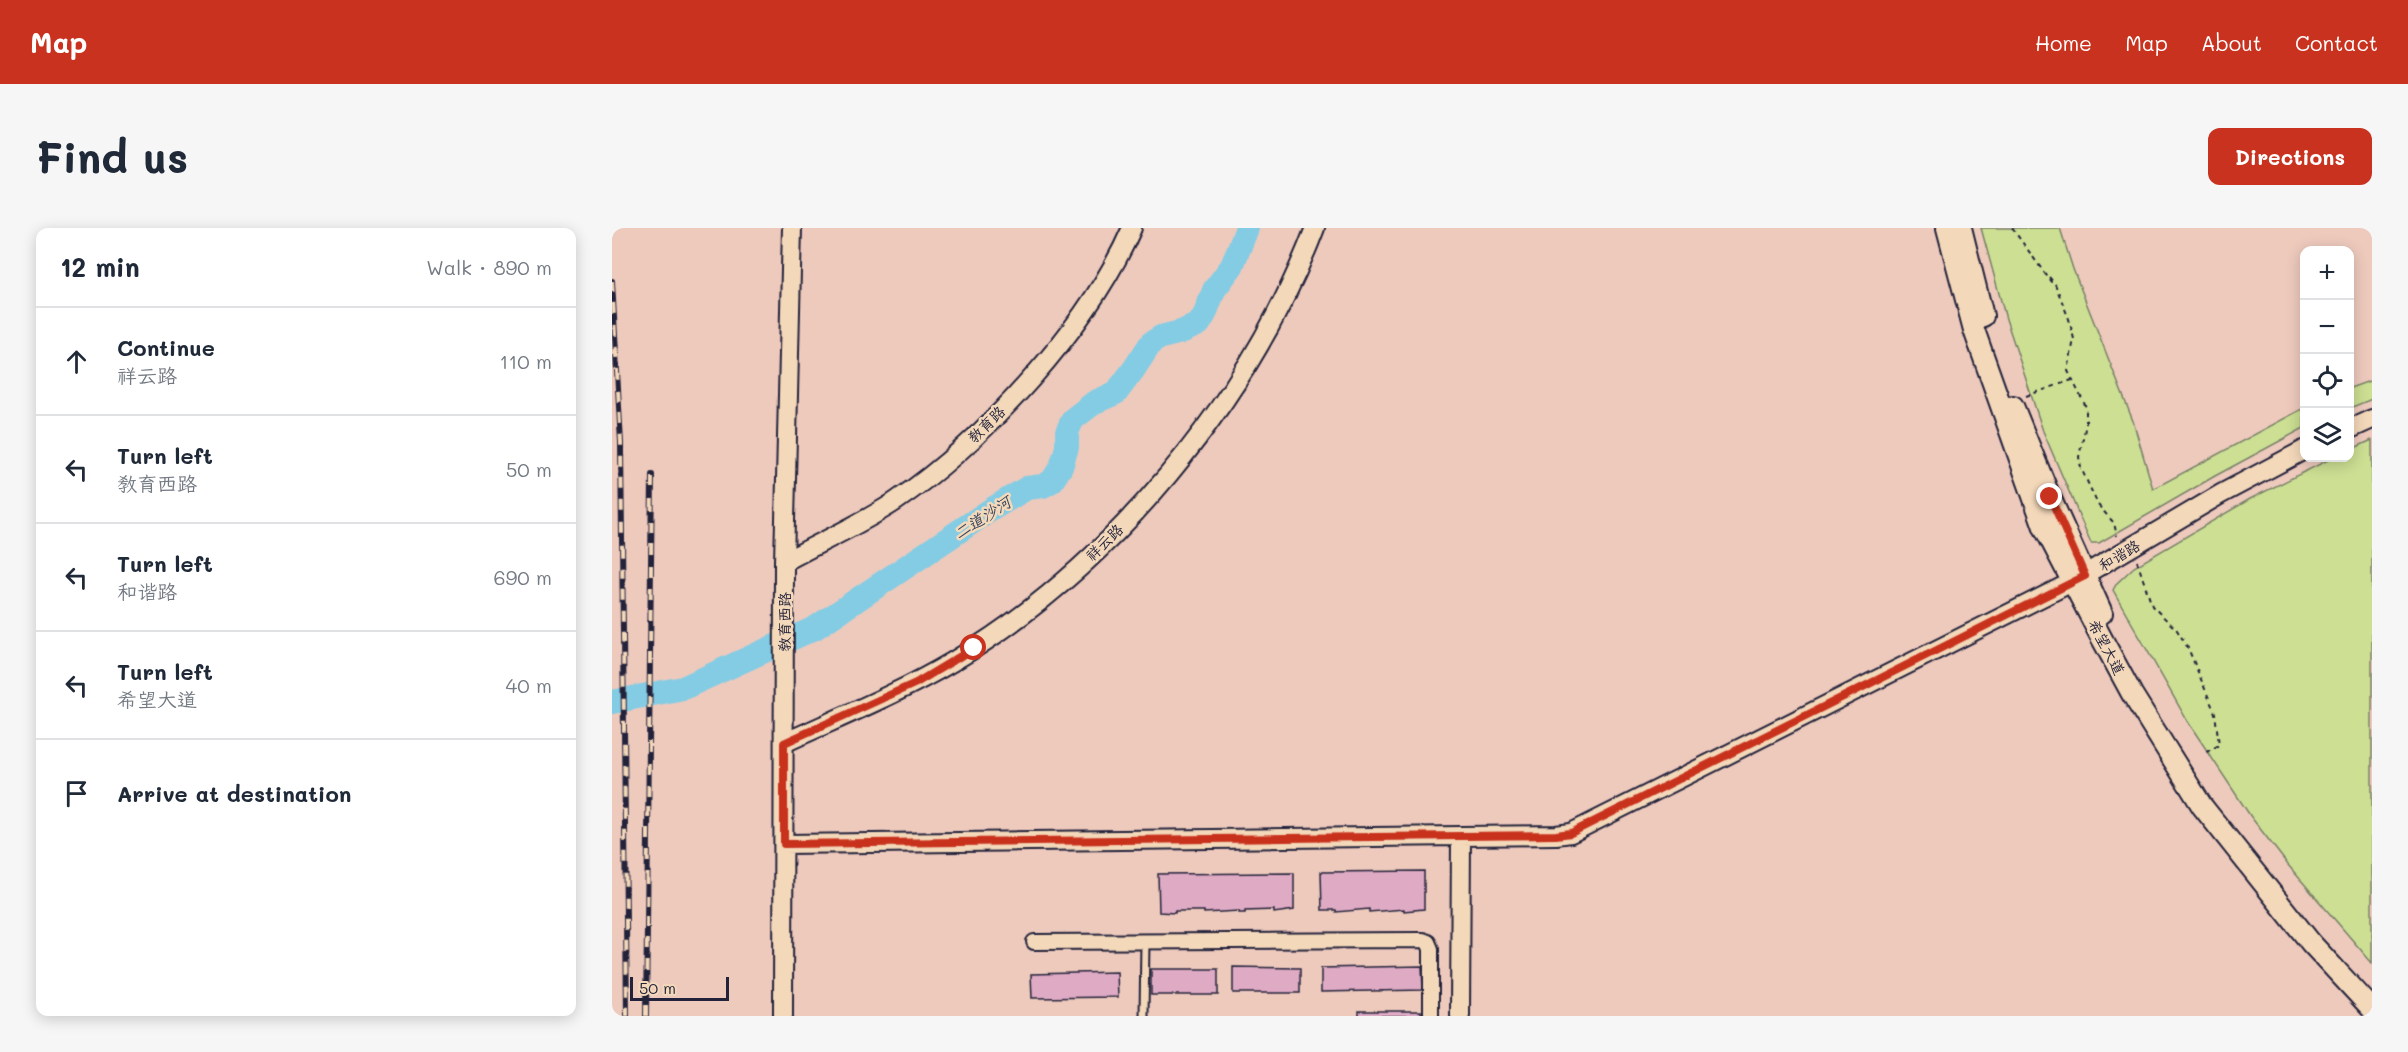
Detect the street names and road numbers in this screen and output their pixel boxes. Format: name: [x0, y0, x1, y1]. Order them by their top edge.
street label: 教育路: [963, 401, 1009, 447]
street label: 祥云路: [1081, 519, 1127, 565]
street label: 和谐路: [2095, 535, 2143, 575]
street label: 教育西路: [774, 592, 794, 652]
street label: 希望大道: [2084, 616, 2130, 678]

